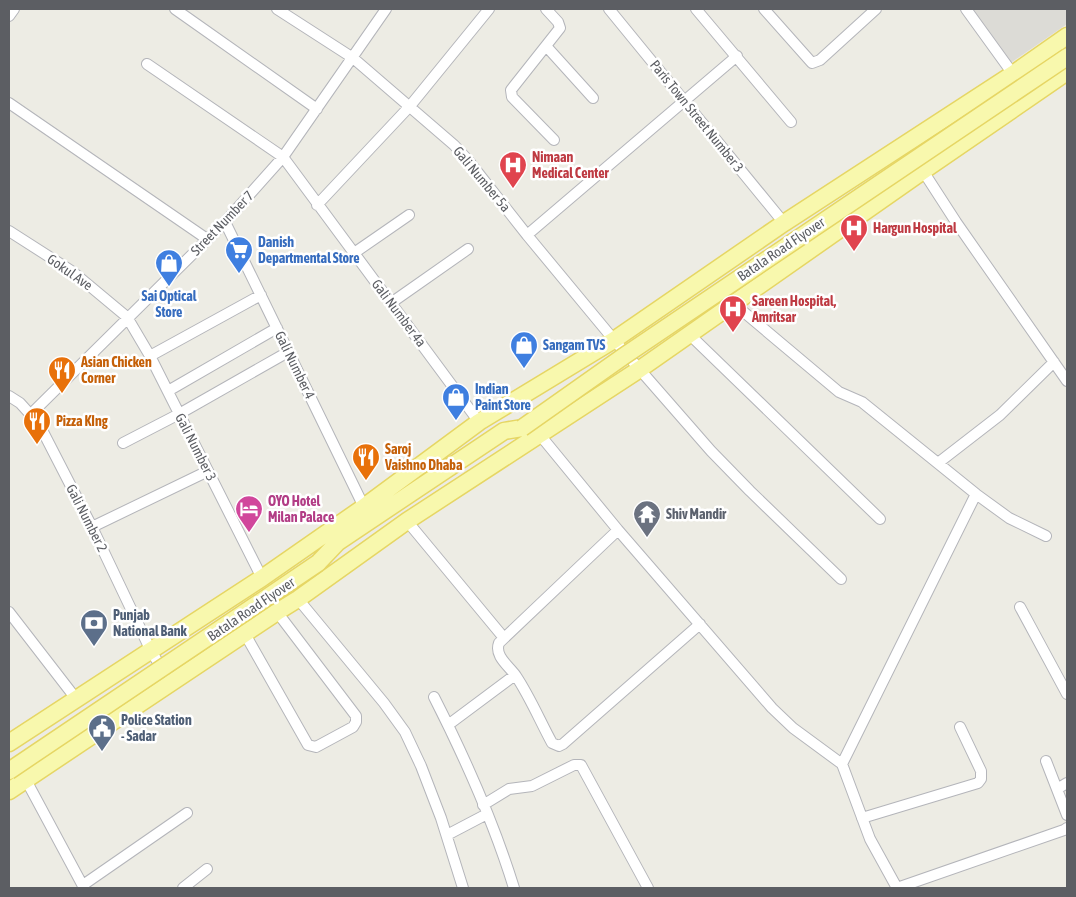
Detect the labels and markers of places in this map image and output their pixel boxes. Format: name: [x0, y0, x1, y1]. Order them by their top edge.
place label: Nimaan Medical Center: [532, 149, 610, 181]
hospital icon: Nimaan Medical Center: [498, 150, 528, 189]
hospital icon: Hargun Hospital: [839, 213, 869, 252]
place label: Hargun Hospital: [873, 220, 957, 236]
place label: Danish Departmental Store: [258, 234, 360, 266]
supermarket icon: Danish Departmental Store: [224, 235, 254, 274]
shop icon: Sai Optical Store: [154, 248, 184, 287]
place label: Sai Optical Store: [142, 288, 197, 320]
place label: Sareen Hospital, Amritsar: [751, 293, 837, 325]
hospital icon: Sareen Hospital, Amritsar: [718, 294, 748, 333]
shop icon: Sangam TVS: [509, 330, 539, 369]
place label: Sangam TVS: [543, 337, 605, 353]
place label: Asian Chicken Corner: [80, 354, 152, 386]
restaurant icon: Asian Chicken Corner: [47, 355, 77, 394]
place label: Indian Paint Store: [475, 381, 531, 413]
shop icon: Indian Paint Store: [441, 382, 471, 421]
restaurant icon: Pizza KIng: [22, 406, 52, 445]
place label: Pizza KIng: [56, 413, 109, 429]
place label: Saroj Vaishno Dhaba: [384, 441, 463, 473]
restaurant icon: Saroj Vaishno Dhaba: [351, 442, 381, 481]
place label: OYO Hotel Milan Palace: [268, 493, 334, 525]
hotel icon: OYO Hotel Milan Palace: [234, 494, 264, 533]
temple icon: Shiv Mandir: [632, 499, 662, 538]
place label: Shiv Mandir: [666, 506, 727, 522]
place label: Punjab National Bank: [113, 607, 187, 639]
bank icon: Punjab National Bank: [79, 608, 109, 647]
place label: Police Station - Sadar: [121, 712, 192, 744]
public building icon: Police Station - Sadar: [87, 713, 117, 752]

